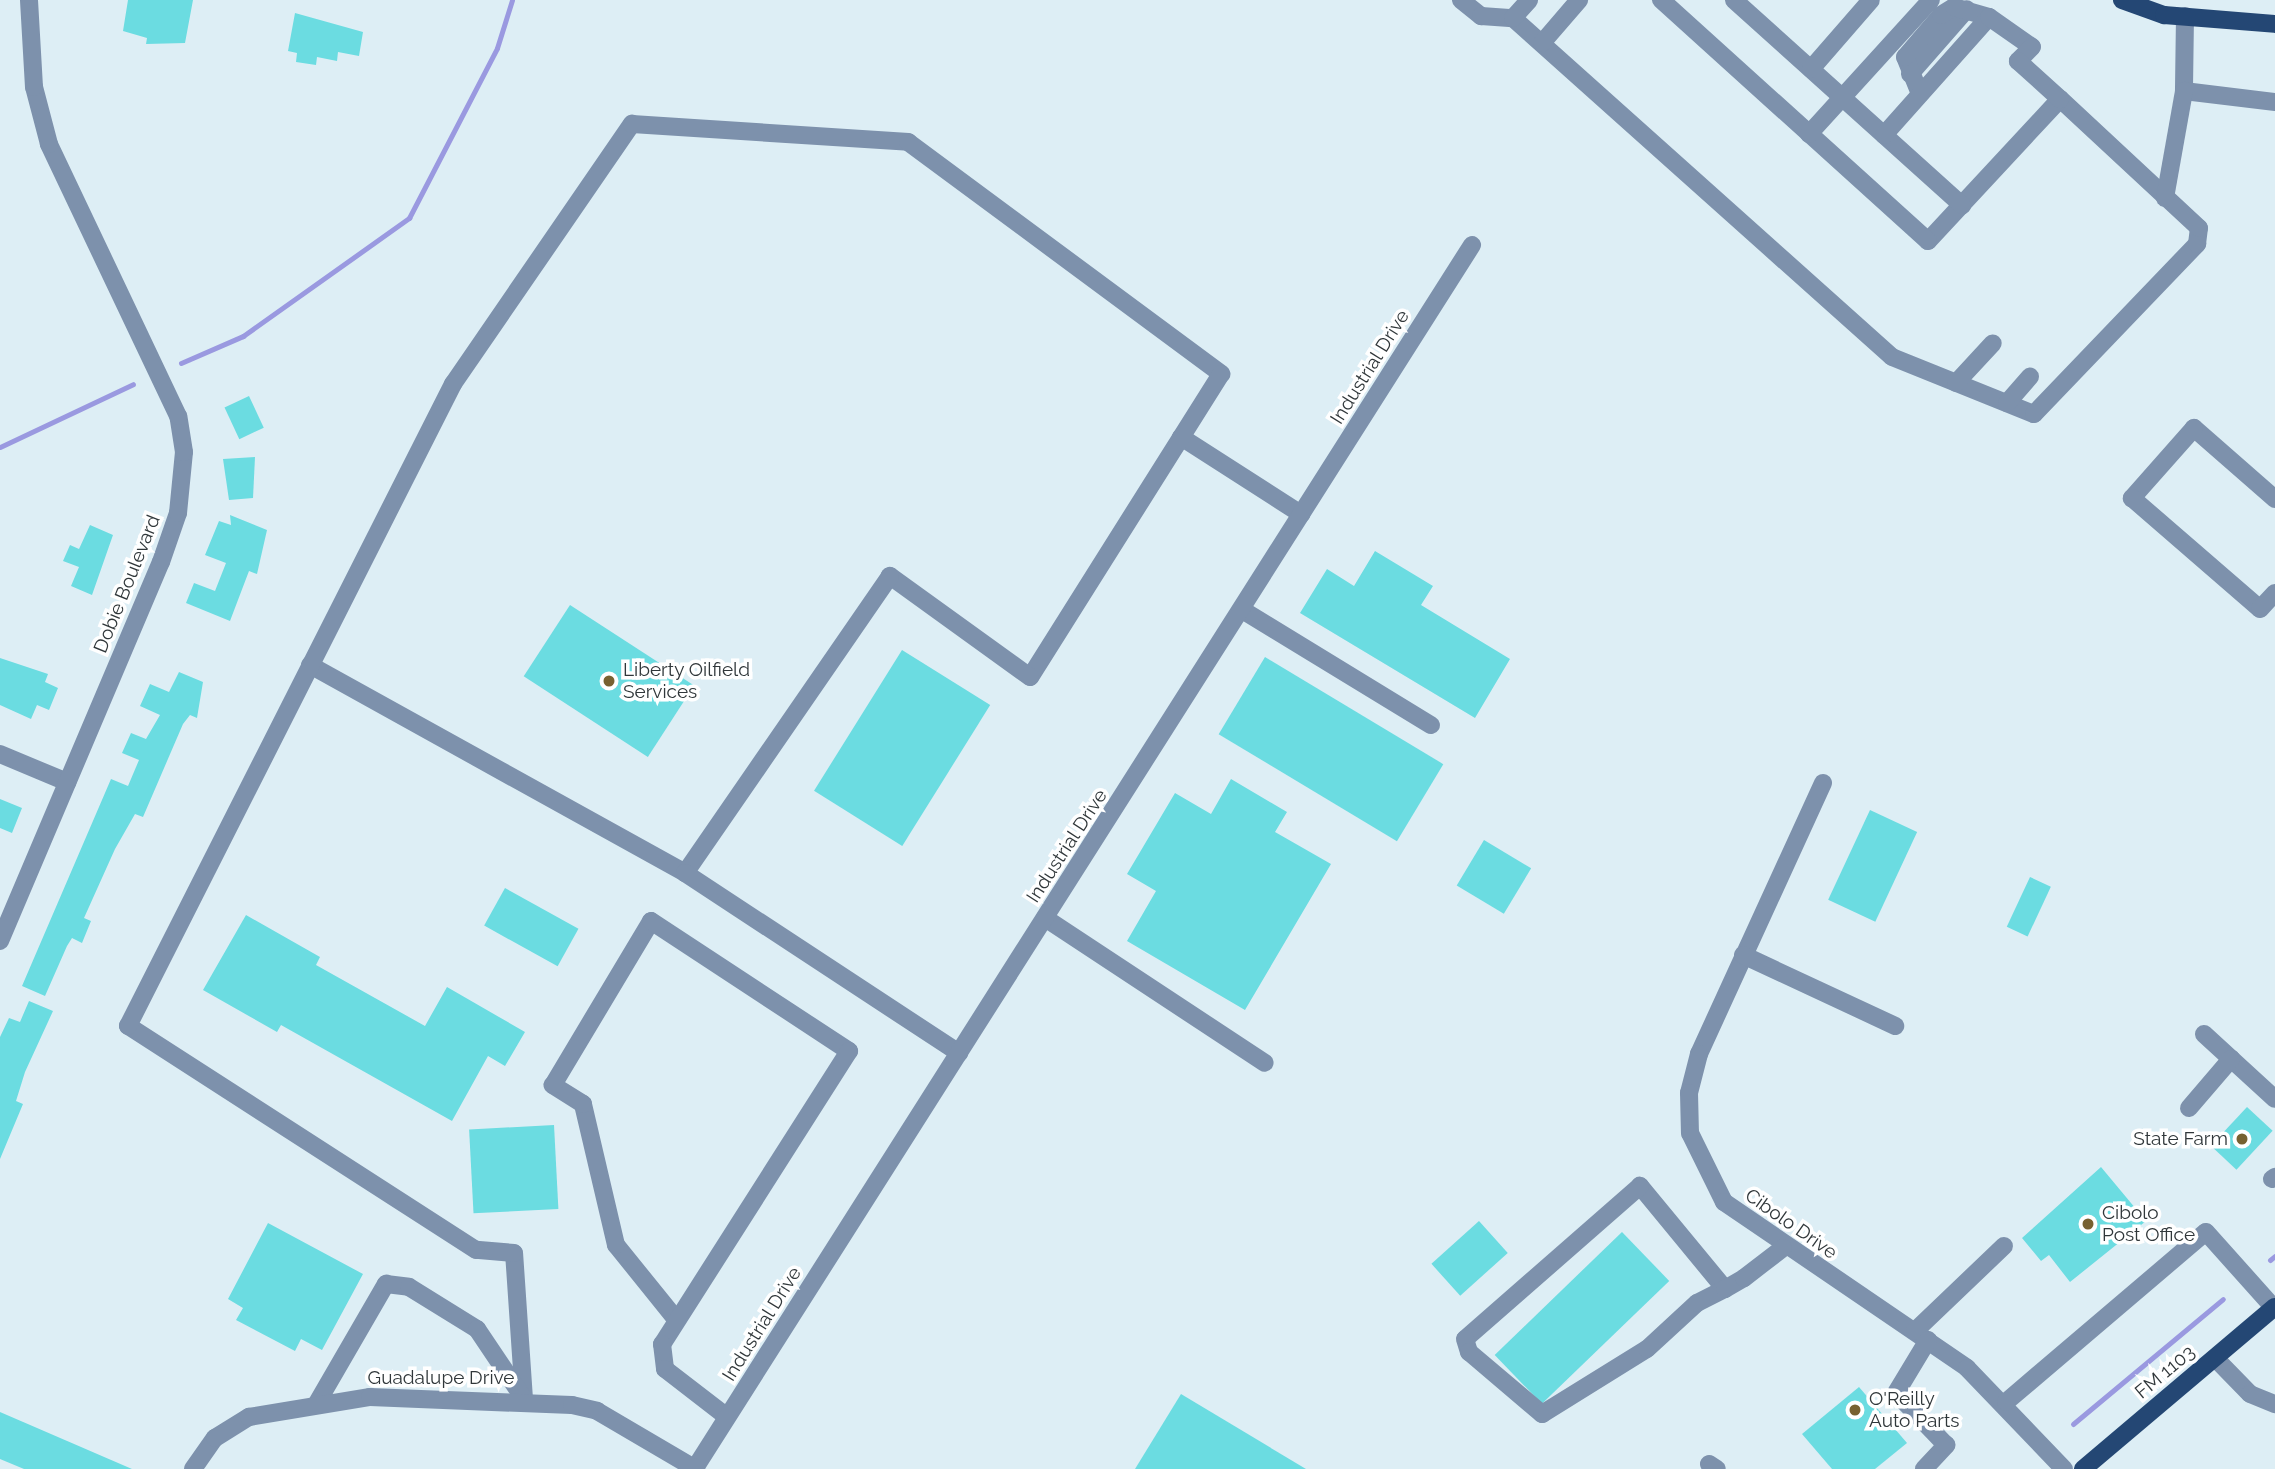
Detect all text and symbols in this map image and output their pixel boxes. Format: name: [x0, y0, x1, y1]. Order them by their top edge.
street label: Industrial Drive: [1326, 305, 1414, 429]
street label: Dobie Boulevard: [89, 512, 165, 656]
place label: Liberty Oilfield Services: [623, 659, 751, 703]
marker: Liberty Oilfield Services: [601, 673, 617, 689]
street label: Industrial Drive: [1022, 785, 1112, 907]
place label: State Farm: [2133, 1128, 2228, 1150]
marker: State Farm: [2234, 1131, 2250, 1147]
street label: Cibolo Drive: [1741, 1184, 1841, 1264]
place label: Cibolo Post Office: [2102, 1202, 2195, 1246]
marker: Cibolo Post Office: [2080, 1216, 2096, 1232]
street label: Industrial Drive: [718, 1262, 806, 1386]
street label: FM 1103: [2131, 1341, 2199, 1403]
street label: Guadalupe Drive: [368, 1367, 514, 1389]
place label: O'Reilly Auto Parts: [1869, 1388, 1960, 1432]
marker: O'Reilly Auto Parts: [1847, 1402, 1863, 1418]

